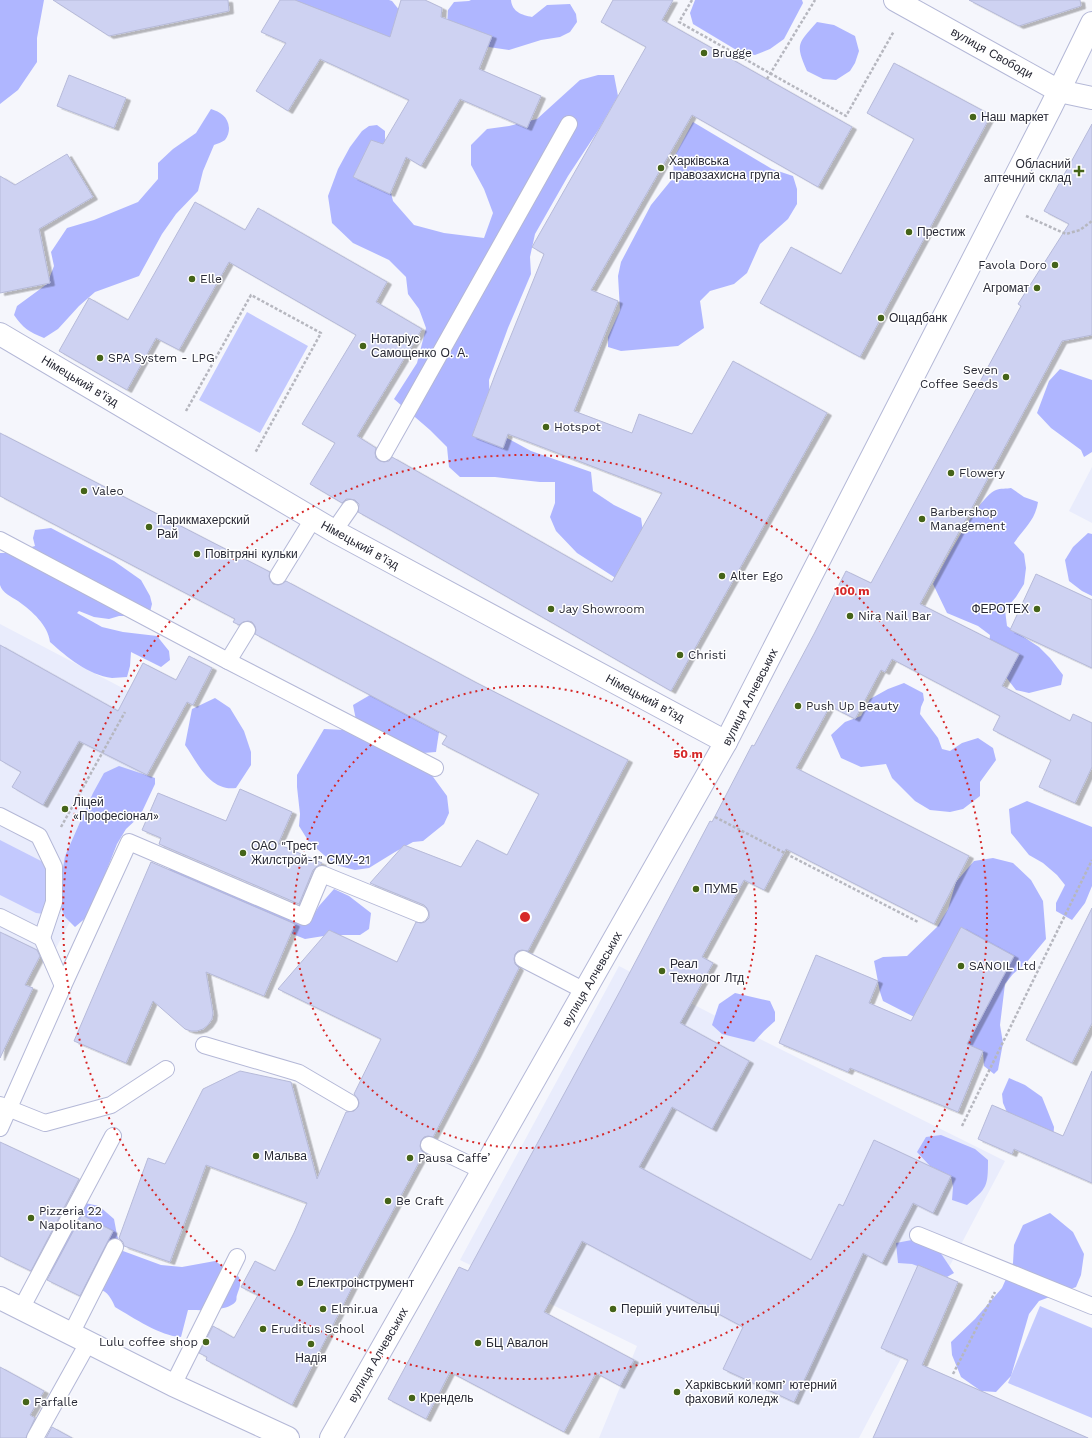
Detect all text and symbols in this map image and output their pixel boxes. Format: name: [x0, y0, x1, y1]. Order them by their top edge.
street label: вулиця Свободи: [949, 25, 1035, 81]
place label: Brugge: [712, 46, 752, 60]
marker: Brugge: [699, 48, 709, 58]
place label: Наш маркет: [981, 110, 1049, 124]
marker: Наш маркет: [968, 112, 978, 122]
place label: Харківська правозахисна група: [669, 154, 780, 182]
place label: Обласний аптечний склад: [984, 157, 1071, 185]
marker: Харківська правозахисна група: [656, 163, 666, 173]
marker: Обласний аптечний склад: [1074, 166, 1084, 176]
place label: Престиж: [917, 225, 965, 239]
marker: Престиж: [904, 227, 914, 237]
place label: Favola Doro: [978, 258, 1047, 272]
marker: Favola Doro: [1050, 260, 1060, 270]
place label: Elle: [200, 272, 222, 286]
marker: Elle: [187, 274, 197, 284]
place label: Агромат: [983, 281, 1029, 295]
marker: Агромат: [1032, 283, 1042, 293]
place label: Ощадбанк: [889, 311, 948, 325]
marker: Ощадбанк: [876, 313, 886, 323]
place label: Нотаріус Самощенко О. А.: [371, 332, 468, 360]
marker: Нотаріус Самощенко О. А.: [358, 341, 368, 351]
place label: SPA System - LPG: [108, 351, 215, 365]
street label: Німецький в’їзд: [39, 353, 121, 409]
marker: SPA System - LPG: [95, 353, 105, 363]
place label: Seven Coffee Seeds: [920, 363, 998, 391]
marker: Seven Coffee Seeds: [1001, 372, 1011, 382]
place label: Hotspot: [554, 420, 601, 434]
marker: Hotspot: [541, 422, 551, 432]
place label: Flowery: [959, 466, 1006, 480]
marker: Flowery: [946, 468, 956, 478]
place label: Valeo: [92, 484, 124, 498]
marker: Valeo: [79, 486, 89, 496]
place label: Barbershop Management: [930, 505, 1005, 533]
place label: Парикмахерский Рай: [157, 513, 250, 541]
marker: Barbershop Management: [917, 514, 927, 524]
street label: Німецький в’їзд: [318, 518, 402, 572]
marker: Парикмахерский Рай: [144, 522, 154, 532]
place label: Повітряні кульки: [205, 547, 298, 561]
marker: Повітряні кульки: [192, 549, 202, 559]
place label: Alter Ego: [730, 569, 783, 583]
marker: Alter Ego: [717, 571, 727, 581]
text: 100 m: [834, 584, 870, 598]
place label: Jay Showroom: [559, 602, 645, 616]
place label: ФЕРОТЕХ: [971, 602, 1029, 616]
marker: Jay Showroom: [546, 604, 556, 614]
marker: ФЕРОТЕХ: [1032, 604, 1042, 614]
place label: Nira Nail Bar: [858, 609, 931, 623]
marker: Nira Nail Bar: [845, 611, 855, 621]
street label: вулиця Алчевських: [719, 646, 781, 748]
place label: Christi: [688, 648, 726, 662]
marker: Christi: [675, 650, 685, 660]
street label: Німецький в’їзд: [603, 671, 687, 725]
place label: Push Up Beauty: [806, 699, 900, 713]
marker: Push Up Beauty: [793, 701, 803, 711]
text: 50 m: [673, 747, 703, 761]
place label: Ліцей «Професіонал»: [73, 795, 159, 823]
marker: Ліцей «Професіонал»: [60, 804, 70, 814]
place label: ОАО "Трест Жилстрой-1" СМУ-21: [251, 839, 370, 867]
marker: ОАО "Трест Жилстрой-1" СМУ-21: [238, 848, 248, 858]
place label: ПУМБ: [704, 882, 738, 896]
marker: ПУМБ: [691, 884, 701, 894]
centre of rings: [518, 910, 532, 924]
street label: вулиця Алчевських: [559, 929, 625, 1029]
place label: Реал Технолог Лтд: [670, 957, 744, 985]
place label: SANOIL Ltd: [969, 959, 1036, 973]
marker: SANOIL Ltd: [956, 961, 966, 971]
marker: Реал Технолог Лтд: [657, 966, 667, 976]
place label: Мальва: [264, 1149, 307, 1163]
marker: Мальва: [251, 1151, 261, 1161]
place label: Pausa Caffe’: [418, 1151, 490, 1165]
marker: Pausa Caffe’: [405, 1153, 415, 1163]
place label: Be Craft: [396, 1194, 444, 1208]
marker: Be Craft: [383, 1196, 393, 1206]
place label: Pizzeria 22 Napolitano: [39, 1204, 103, 1232]
marker: Pizzeria 22 Napolitano: [26, 1213, 36, 1223]
place label: Електроінструмент: [308, 1276, 415, 1290]
marker: Електроінструмент: [295, 1278, 305, 1288]
place label: Elmir.ua: [331, 1302, 378, 1316]
place label: Першій учительці: [621, 1302, 719, 1316]
marker: Elmir.ua: [318, 1304, 328, 1314]
marker: Першій учительці: [608, 1304, 618, 1314]
street label: вулиця Алчевських: [345, 1305, 411, 1405]
place label: Eruditus School: [271, 1322, 365, 1336]
marker: Eruditus School: [258, 1324, 268, 1334]
place label: Lulu coffee shop: [99, 1335, 198, 1349]
place label: БЦ Авалон: [486, 1336, 548, 1350]
marker: Lulu coffee shop: [201, 1337, 211, 1347]
marker: БЦ Авалон: [473, 1338, 483, 1348]
marker: Надія: [306, 1339, 316, 1349]
place label: Надія: [295, 1351, 327, 1365]
place label: Харківський компʼютерний фаховий коледж: [685, 1378, 837, 1406]
marker: Харківський компʼютерний фаховий коледж: [672, 1387, 682, 1397]
place label: Крендель: [420, 1391, 474, 1405]
marker: Крендель: [407, 1393, 417, 1403]
place label: Farfalle: [34, 1395, 78, 1409]
marker: Farfalle: [21, 1397, 31, 1407]

